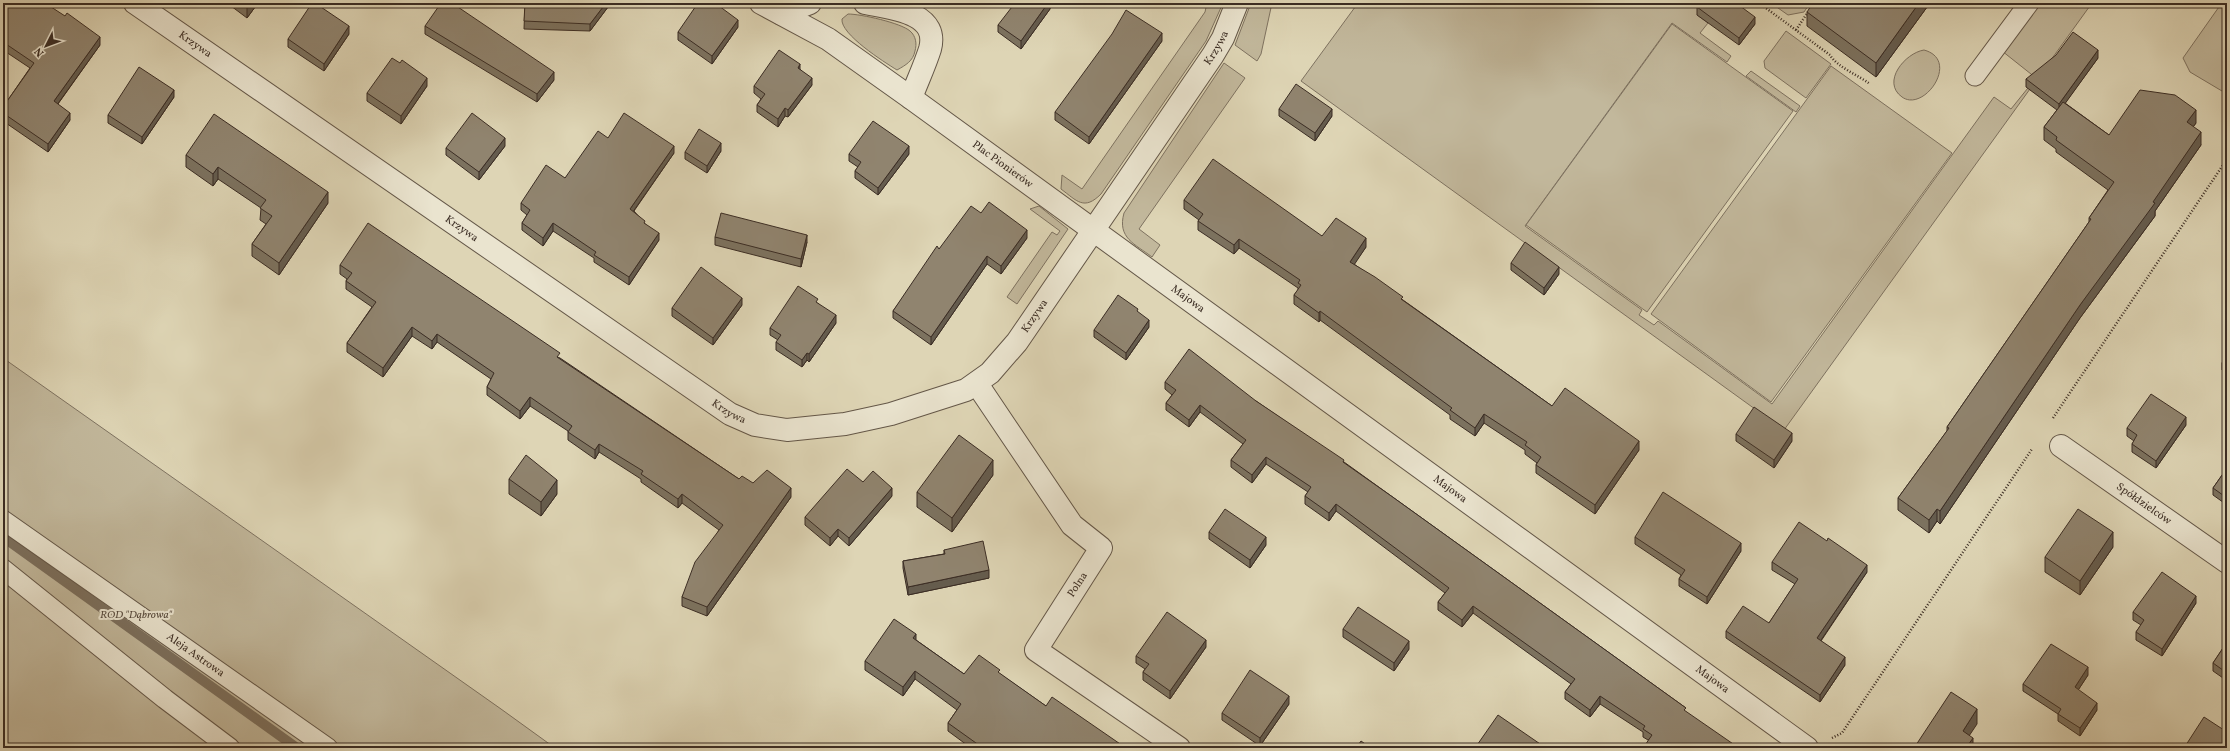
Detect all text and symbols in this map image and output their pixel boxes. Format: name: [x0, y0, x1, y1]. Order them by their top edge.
north arrow: [26, 26, 66, 66]
street label: Krzywa: [175, 28, 215, 62]
street label: Krzywa: [1201, 28, 1233, 68]
text: N: [31, 44, 48, 60]
street label: Plac Pionierów: [969, 137, 1036, 192]
street label: Krzywa: [442, 212, 482, 246]
street label: Majowa: [1168, 281, 1208, 317]
street label: Krzywa: [1018, 296, 1052, 336]
street label: Krzywa: [709, 396, 749, 428]
street label: Majowa: [1430, 472, 1471, 507]
street label: Spółdzielców: [2113, 479, 2175, 529]
street label: Polna: [1064, 569, 1092, 601]
park label: ROD "Dąbrowa": [100, 608, 172, 623]
street label: Aleja Astrowa: [163, 629, 228, 681]
street label: Majowa: [1692, 662, 1733, 697]

